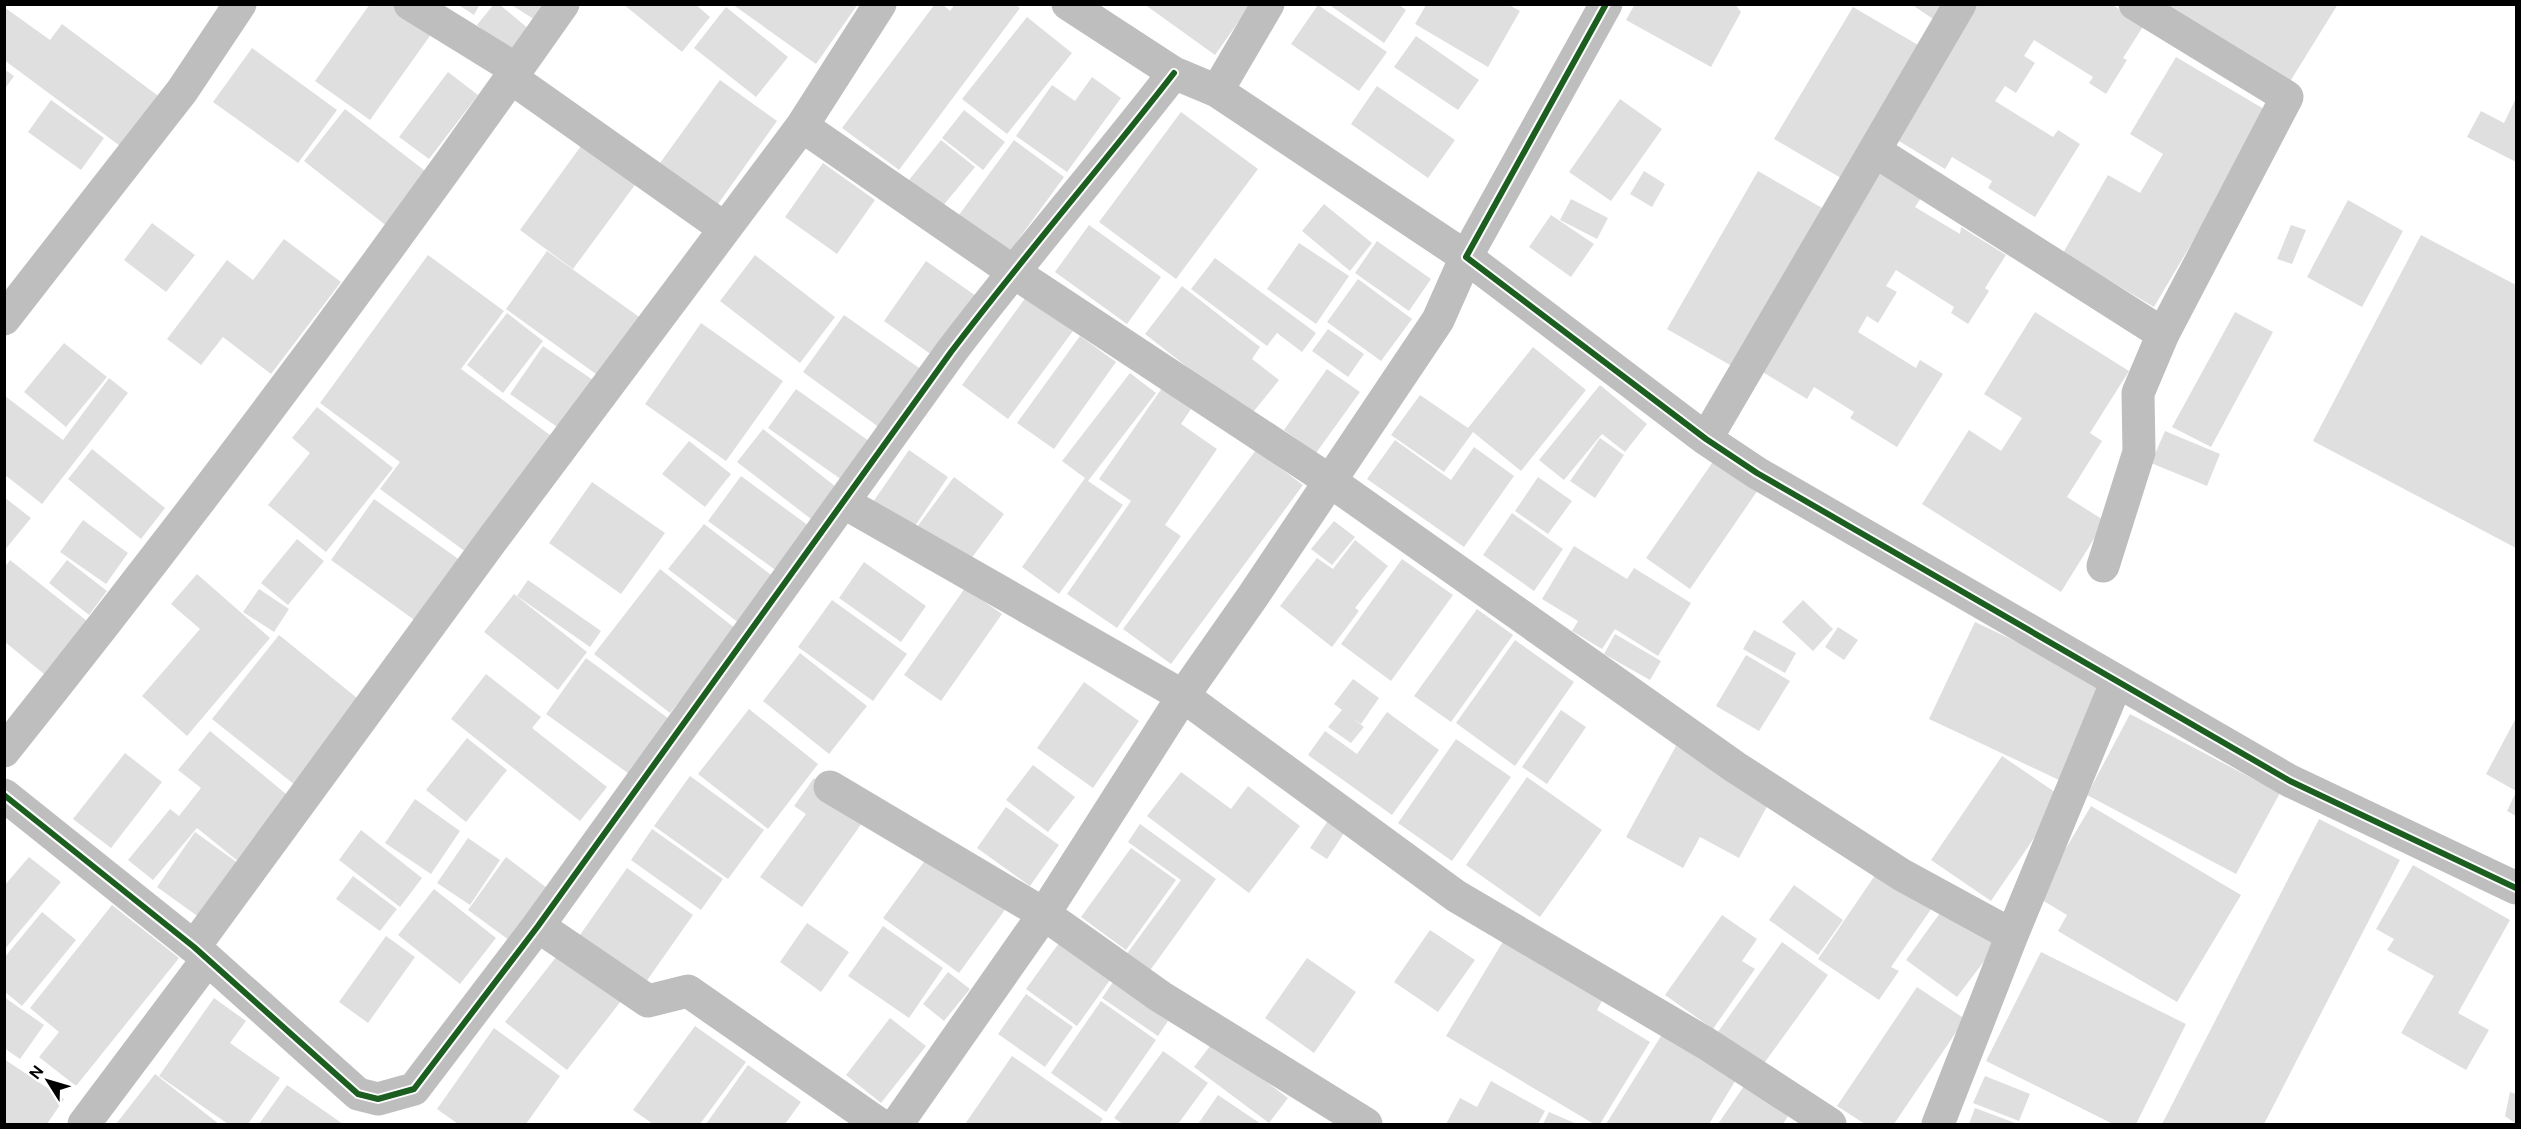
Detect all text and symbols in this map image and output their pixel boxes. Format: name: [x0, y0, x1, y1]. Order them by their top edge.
north arrow: [18, 1051, 78, 1111]
text: N: [25, 1061, 48, 1083]

